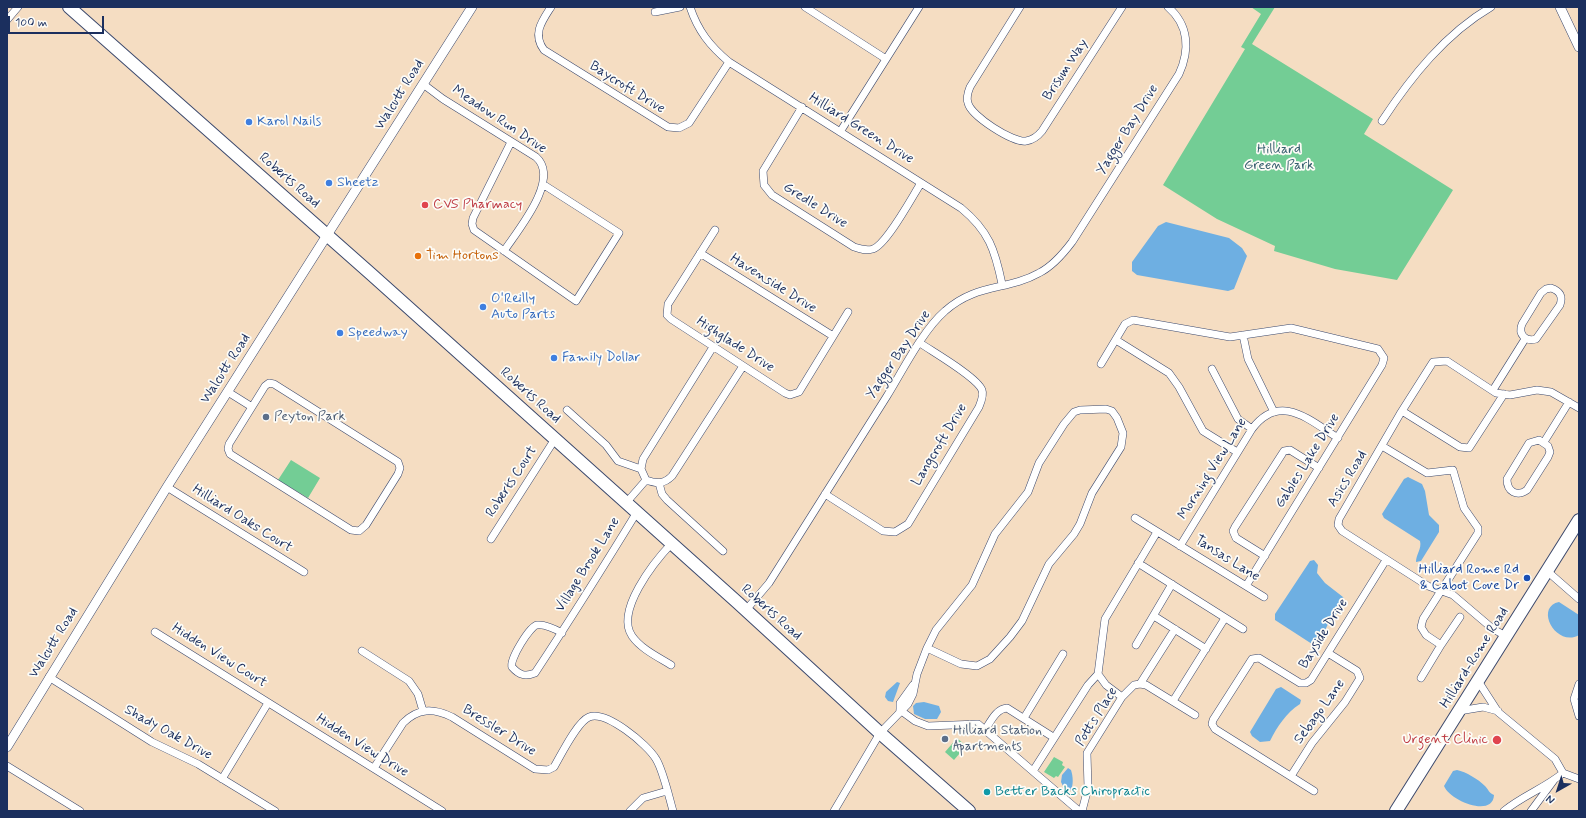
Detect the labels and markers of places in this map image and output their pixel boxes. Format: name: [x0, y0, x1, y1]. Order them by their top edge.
place label: Karol Nails: [257, 114, 321, 130]
marker: Karol Nails: [244, 117, 254, 127]
place label: Sheetz: [337, 175, 379, 191]
marker: Sheetz: [324, 178, 334, 188]
place label: CVS Pharmacy: [433, 197, 522, 213]
marker: CVS Pharmacy: [420, 200, 430, 210]
place label: Tim Hortons: [426, 248, 499, 264]
marker: Tim Hortons: [413, 251, 423, 261]
place label: O'Reilly Auto Parts: [491, 291, 555, 324]
marker: O'Reilly Auto Parts: [478, 302, 488, 312]
place label: Speedway: [348, 325, 408, 341]
marker: Speedway: [335, 328, 345, 338]
place label: Family Dollar: [562, 350, 640, 366]
marker: Family Dollar: [549, 353, 559, 363]
place label: Peyton Park: [274, 409, 345, 425]
marker: Peyton Park: [261, 412, 271, 422]
place label: Hilliard Rome Rd & Cabot Cove Dr: [1419, 562, 1519, 594]
marker: Hilliard Rome Rd & Cabot Cove Dr: [1522, 573, 1532, 583]
place label: Hilliard Station Apartments: [953, 723, 1042, 756]
place label: Urgent Clinic: [1403, 732, 1488, 748]
marker: Hilliard Station Apartments: [940, 734, 950, 744]
marker: Urgent Clinic: [1491, 734, 1503, 746]
place label: Better Backs Chiropractic: [995, 784, 1150, 800]
marker: Better Backs Chiropractic: [982, 787, 992, 797]

